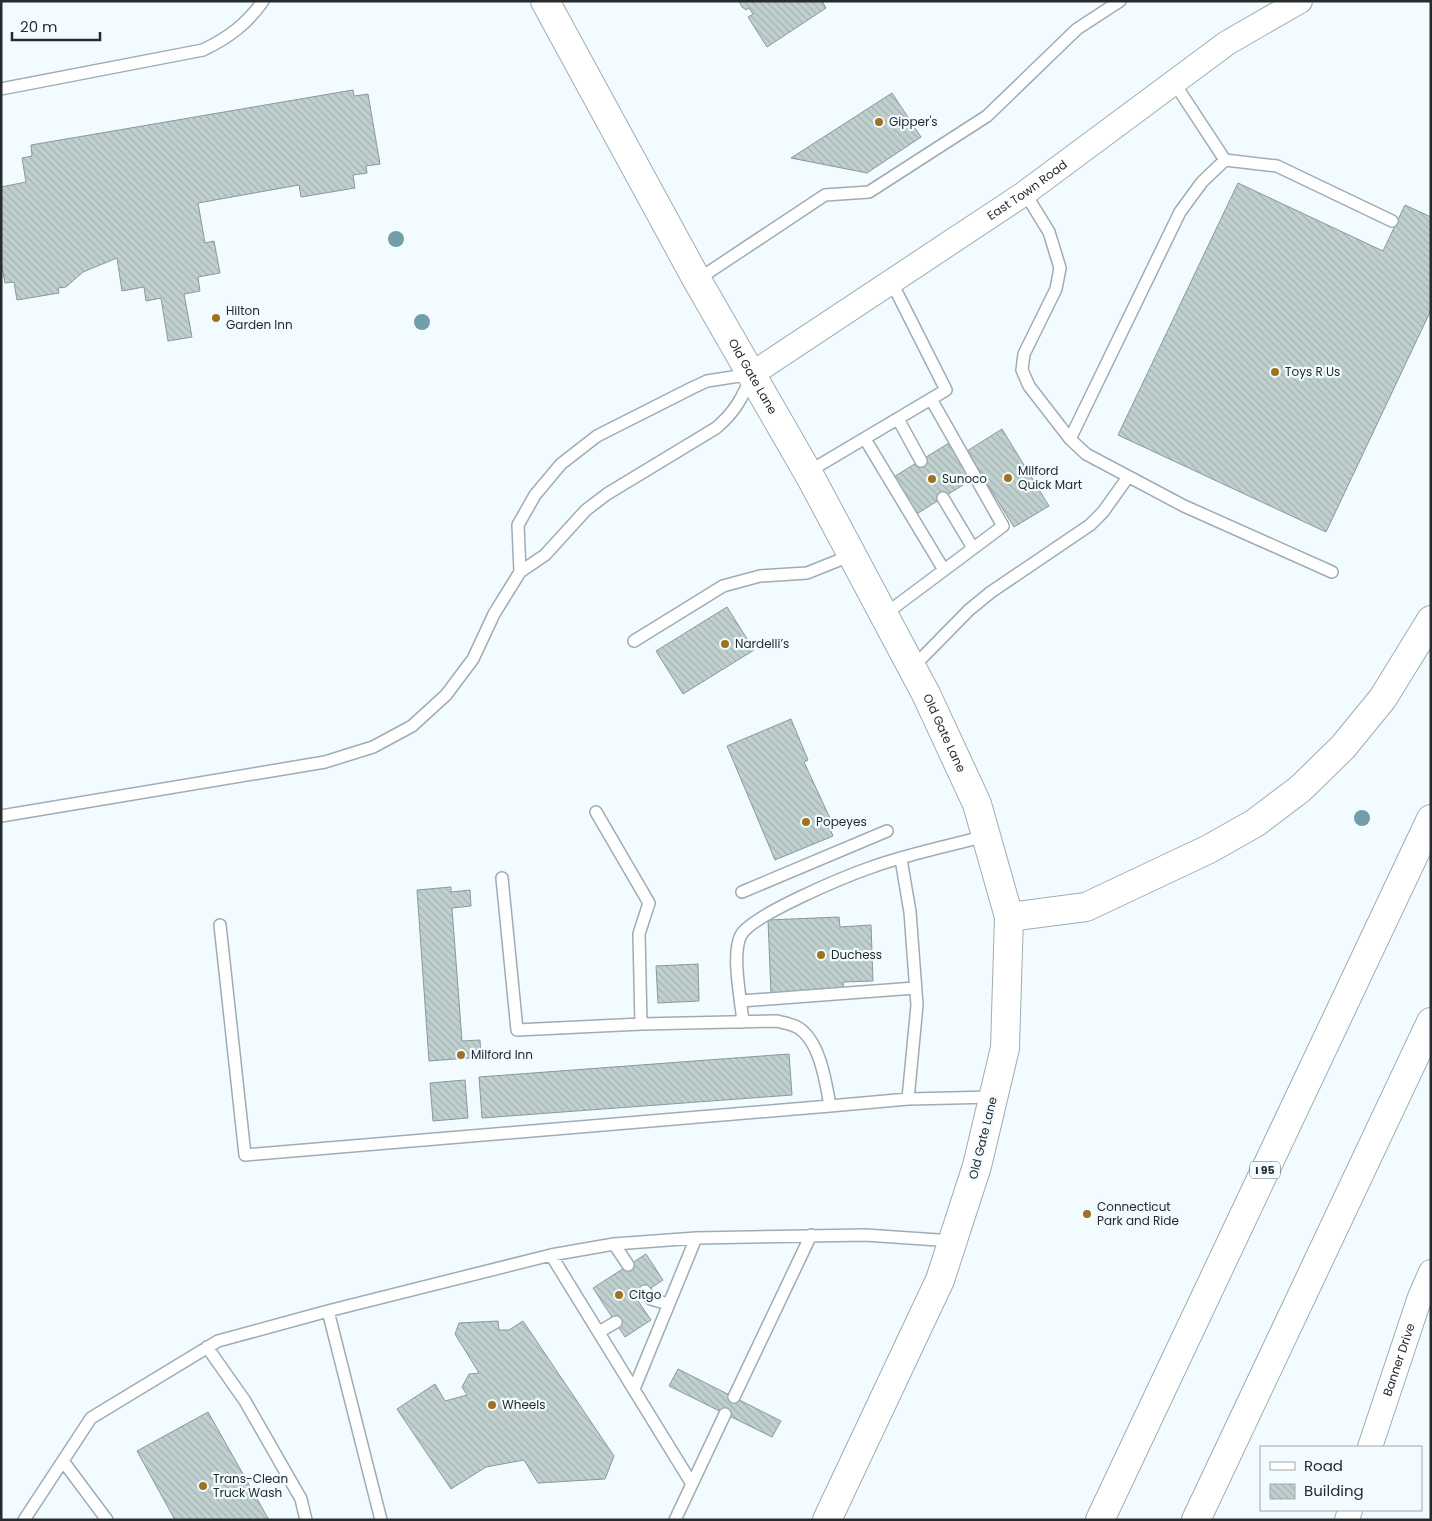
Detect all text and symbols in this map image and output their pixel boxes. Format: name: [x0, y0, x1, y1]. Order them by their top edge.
scale bar: [12, 10, 100, 42]
text: 20 m: [20, 16, 58, 37]
place label: Gipper's: [889, 113, 938, 130]
marker: Gipper's: [873, 116, 885, 128]
street label: East Town Road: [984, 156, 1070, 224]
place label: Hilton Garden Inn: [226, 302, 293, 333]
marker: Hilton Garden Inn: [210, 312, 222, 324]
street label: Old Gate Lane: [724, 335, 781, 417]
place label: Toys R Us: [1285, 363, 1340, 380]
marker: Toys R Us: [1269, 366, 1281, 378]
place label: Milford Quick Mart: [1018, 462, 1082, 493]
place label: Sunoco: [942, 470, 987, 487]
marker: Milford Quick Mart: [1002, 472, 1014, 484]
marker: Sunoco: [926, 473, 938, 485]
place label: Nardelli’s: [735, 635, 789, 652]
marker: Nardelli’s: [719, 638, 731, 650]
street label: Old Gate Lane: [919, 691, 970, 775]
place label: Popeyes: [816, 813, 867, 830]
marker: Popeyes: [800, 816, 812, 828]
place label: Duchess: [831, 946, 882, 963]
marker: Duchess: [815, 949, 827, 961]
place label: Milford Inn: [471, 1046, 533, 1063]
marker: Milford Inn: [455, 1049, 467, 1061]
street label: Old Gate Lane: [964, 1095, 1001, 1181]
road number: I 95: [1250, 1162, 1280, 1178]
place label: Connecticut Park and Ride: [1097, 1198, 1179, 1229]
marker: Connecticut Park and Ride: [1081, 1208, 1093, 1220]
place label: Citgo: [629, 1286, 662, 1303]
marker: Citgo: [613, 1289, 625, 1301]
street label: Banner Drive: [1379, 1321, 1419, 1398]
place label: Wheels: [502, 1396, 546, 1413]
marker: Wheels: [486, 1399, 498, 1411]
legend: [1260, 1446, 1422, 1511]
text: Road: [1304, 1455, 1343, 1476]
place label: Trans-Clean Truck Wash: [213, 1470, 288, 1501]
marker: Trans-Clean Truck Wash: [197, 1480, 209, 1492]
text: Building: [1304, 1480, 1364, 1501]

